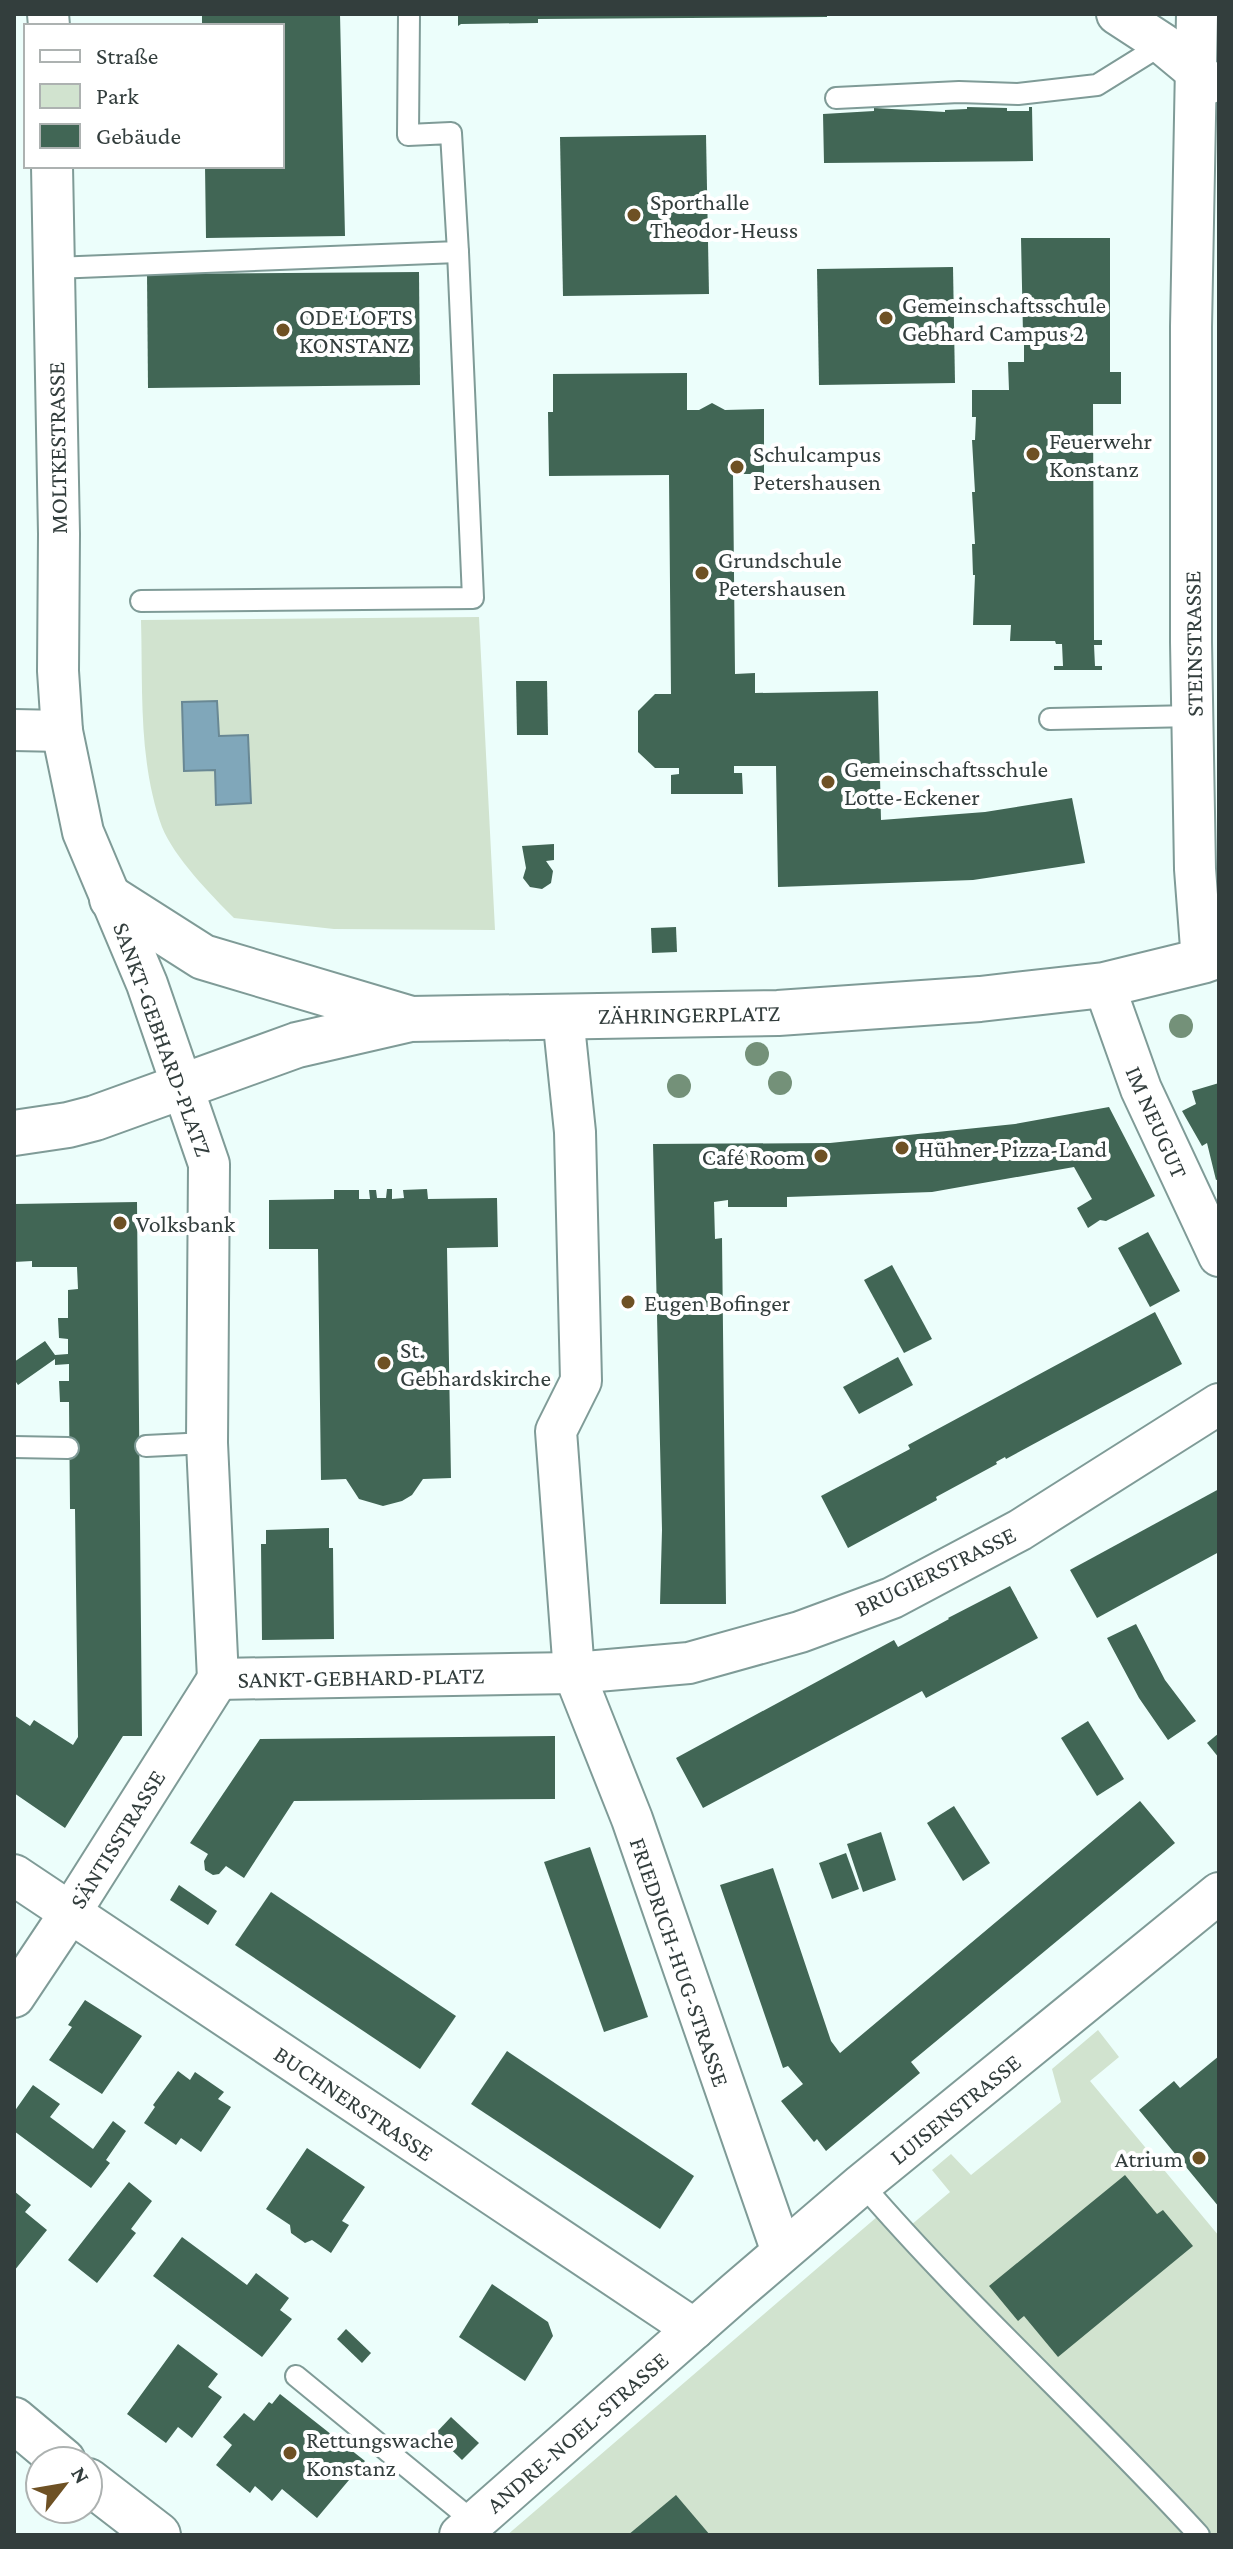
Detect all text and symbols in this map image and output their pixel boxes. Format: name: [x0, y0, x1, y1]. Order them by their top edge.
legend: [24, 24, 284, 168]
text: Straße: [96, 42, 158, 69]
text: Park: [96, 82, 139, 109]
text: Gebäude: [96, 122, 181, 149]
place label: Sporthalle Theodor-Heuss: [650, 188, 798, 243]
marker: Sporthalle Theodor-Heuss: [625, 206, 643, 224]
place label: Gemeinschaftsschule Gebhard Campus 2: [902, 291, 1106, 346]
place label: ODE LOFTS KONSTANZ: [299, 303, 413, 358]
marker: Gemeinschaftsschule Gebhard Campus 2: [877, 309, 895, 327]
marker: ODE LOFTS KONSTANZ: [274, 321, 292, 339]
street label: MOLTKESTRASSE: [42, 362, 72, 534]
place label: Feuerwehr Konstanz: [1049, 427, 1153, 482]
place label: Schulcampus Petershausen: [753, 440, 881, 495]
marker: Feuerwehr Konstanz: [1024, 445, 1042, 463]
marker: Schulcampus Petershausen: [728, 458, 746, 476]
place label: Grundschule Petershausen: [718, 546, 846, 601]
marker: Grundschule Petershausen: [693, 564, 711, 582]
street label: STEINSTRASSE: [1178, 571, 1208, 717]
place label: Gemeinschaftsschule Lotte-Eckener: [844, 755, 1048, 810]
marker: Gemeinschaftsschule Lotte-Eckener: [819, 773, 837, 791]
street label: SANKT-GEBHARD-PLATZ: [108, 918, 218, 1160]
street label: ZÄHRINGERPLATZ: [598, 999, 780, 1029]
street label: IM NEUGUT: [1120, 1062, 1194, 1182]
place label: Hühner-Pizza-Land: [918, 1135, 1108, 1162]
marker: Hühner-Pizza-Land: [893, 1139, 911, 1157]
place label: Café Room: [702, 1143, 805, 1170]
marker: Café Room: [812, 1147, 830, 1165]
place label: Volksbank: [136, 1210, 236, 1237]
marker: Volksbank: [111, 1214, 129, 1232]
place label: Eugen Bofinger: [644, 1289, 791, 1316]
marker: Eugen Bofinger: [619, 1293, 637, 1311]
place label: St. Gebhardskirche: [400, 1336, 551, 1391]
marker: St. Gebhardskirche: [375, 1354, 393, 1372]
street label: BRUGIERSTRASSE: [850, 1520, 1020, 1622]
street label: SANKT-GEBHARD-PLATZ: [237, 1661, 485, 1693]
street label: SÄNTISSTRASSE: [64, 1765, 170, 1913]
street label: FRIEDRICH-HUG-STRASSE: [625, 1834, 735, 2090]
street label: BUCHNERSTRASSE: [269, 2040, 439, 2166]
street label: LUISENSTRASSE: [884, 2048, 1026, 2170]
place label: Atrium: [1115, 2145, 1183, 2172]
marker: Atrium: [1190, 2149, 1208, 2167]
street label: ANDRE-NOEL-STRASSE: [481, 2346, 673, 2518]
place label: Rettungswache Konstanz: [306, 2426, 454, 2481]
marker: Rettungswache Konstanz: [281, 2444, 299, 2462]
north arrow: [24, 2445, 104, 2525]
text: N: [66, 2462, 95, 2488]

